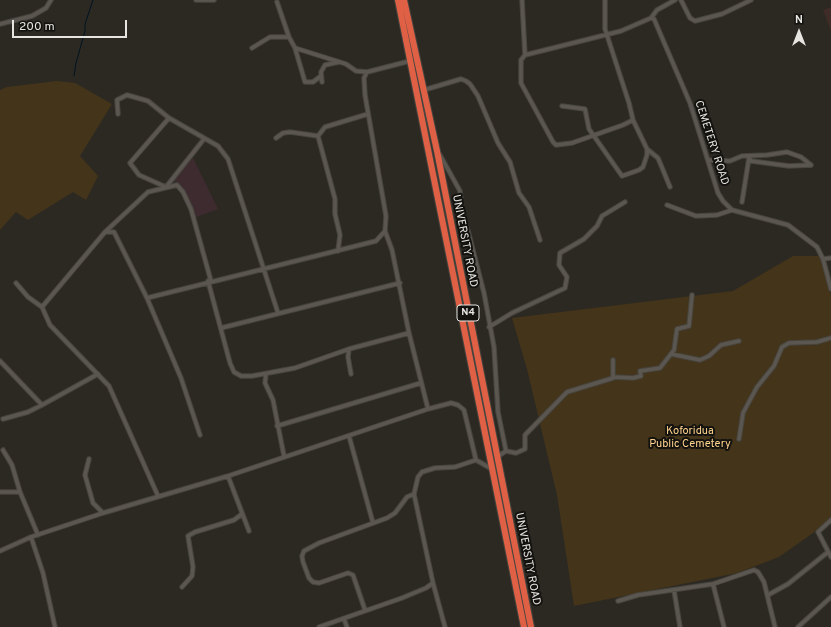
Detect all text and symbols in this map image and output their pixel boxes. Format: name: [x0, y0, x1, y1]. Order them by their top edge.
scale bar: [14, 12, 129, 38]
north arrow: [779, 12, 819, 52]
text: N: [795, 13, 803, 27]
text: 200 m: [19, 19, 55, 35]
street label: CEMETERY ROAD: [691, 99, 731, 187]
street label: UNIVERSITY ROAD: [449, 194, 479, 288]
road number: N4: [457, 305, 479, 321]
park label: Koforidua Public Cemetery: [649, 425, 731, 451]
street label: UNIVERSITY ROAD: [512, 512, 542, 606]

